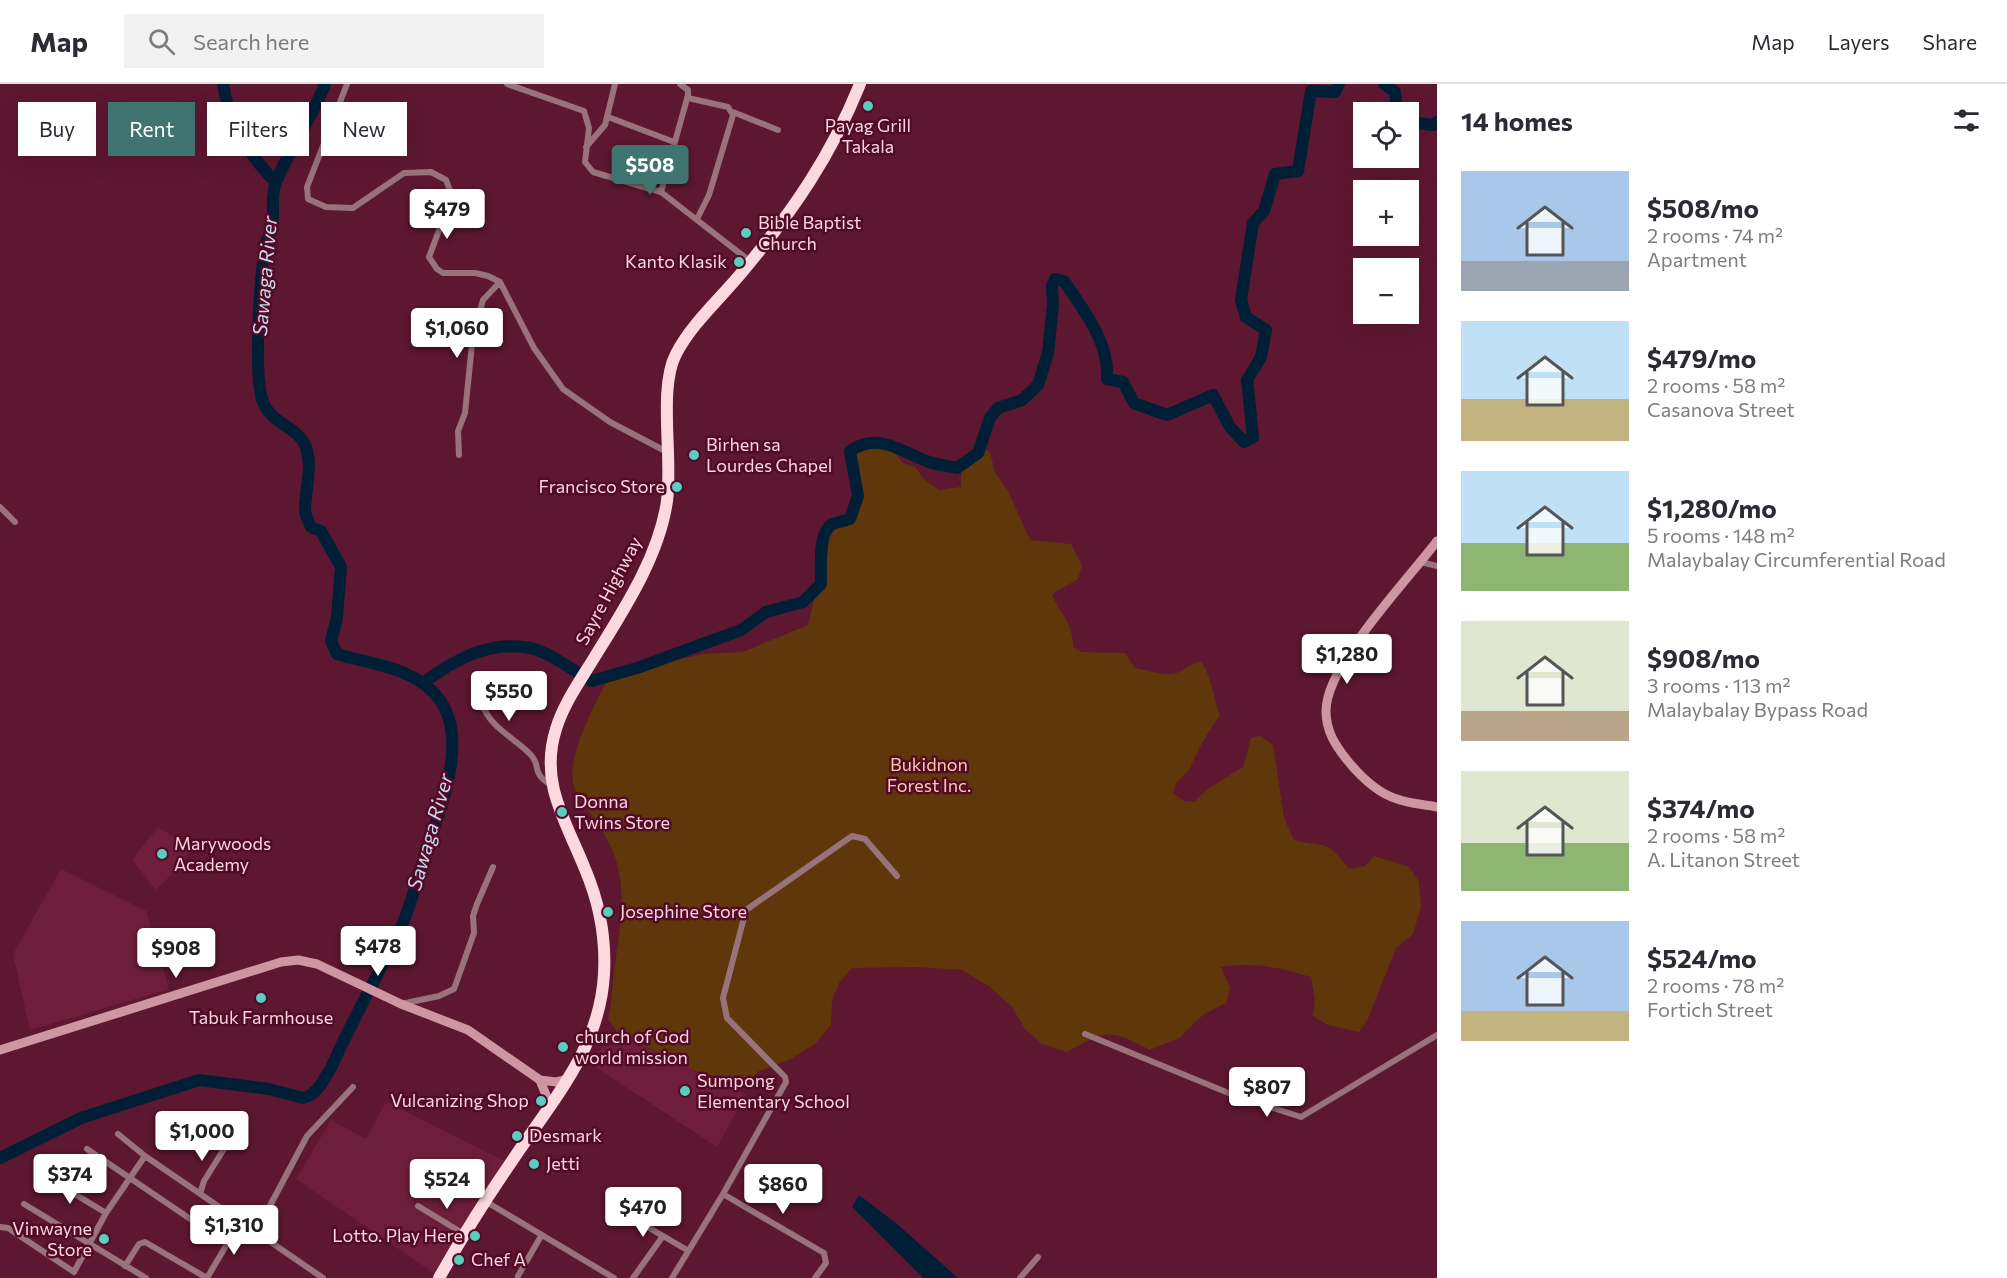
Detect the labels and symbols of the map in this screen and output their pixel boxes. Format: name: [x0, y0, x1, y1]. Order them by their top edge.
marker: Payag Grill Takala: [861, 99, 875, 113]
place label: Payag Grill Takala: [825, 114, 911, 157]
pin: $508: [614, 145, 686, 196]
pin: $479: [411, 189, 483, 240]
place label: Bible Baptist Church: [758, 211, 861, 254]
water label: Sawaga River: [247, 214, 281, 337]
marker: Bible Baptist Church: [739, 226, 753, 240]
place label: Kanto Klasik: [625, 250, 727, 272]
marker: Kanto Klasik: [732, 255, 746, 269]
pin: $1,060: [408, 308, 506, 359]
place label: Birhen sa Lourdes Chapel: [706, 433, 832, 476]
marker: Birhen sa Lourdes Chapel: [687, 448, 701, 462]
place label: Francisco Store: [539, 475, 665, 497]
marker: Francisco Store: [670, 480, 684, 494]
street label: Sayre Highway: [570, 533, 646, 649]
pin: $1,280: [1298, 634, 1396, 685]
pin: $550: [473, 671, 545, 722]
park label: Bukidnon Forest Inc.: [887, 753, 971, 796]
water label: Sawaga River: [401, 770, 457, 893]
place label: Donna Twins Store: [574, 790, 670, 833]
marker: Donna Twins Store: [555, 805, 569, 819]
place label: Marywoods Academy: [174, 832, 271, 875]
marker: Marywoods Academy: [155, 847, 169, 861]
place label: Josephine Store: [620, 900, 747, 922]
marker: Josephine Store: [601, 905, 615, 919]
pin: $478: [342, 926, 414, 977]
pin: $908: [140, 928, 212, 979]
marker: Tabuk Farmhouse: [254, 991, 268, 1005]
place label: Tabuk Farmhouse: [189, 1006, 333, 1028]
place label: church of God world mission: [575, 1025, 689, 1068]
marker: church of God world mission: [556, 1040, 570, 1054]
pin: $807: [1231, 1067, 1303, 1118]
place label: Sumpong Elementary School: [697, 1069, 850, 1112]
marker: Sumpong Elementary School: [678, 1084, 692, 1098]
place label: Vulcanizing Shop: [390, 1089, 529, 1111]
marker: Vulcanizing Shop: [534, 1094, 548, 1108]
pin: $1,000: [153, 1111, 251, 1162]
place label: Desmark: [529, 1124, 602, 1146]
marker: Desmark: [510, 1129, 524, 1143]
place label: Jetti: [546, 1152, 580, 1174]
pin: $374: [34, 1154, 106, 1205]
marker: Jetti: [527, 1157, 541, 1171]
pin: $524: [411, 1159, 483, 1210]
pin: $860: [747, 1164, 819, 1215]
pin: $470: [607, 1187, 679, 1238]
pin: $1,310: [185, 1205, 283, 1256]
place label: Vinwayne Store: [12, 1217, 92, 1260]
place label: Lotto. Play Here: [332, 1224, 463, 1246]
marker: Lotto. Play Here: [468, 1229, 482, 1243]
marker: Vinwayne Store: [97, 1232, 111, 1246]
place label: Chef A: [471, 1248, 526, 1270]
marker: Chef A: [452, 1253, 466, 1267]

